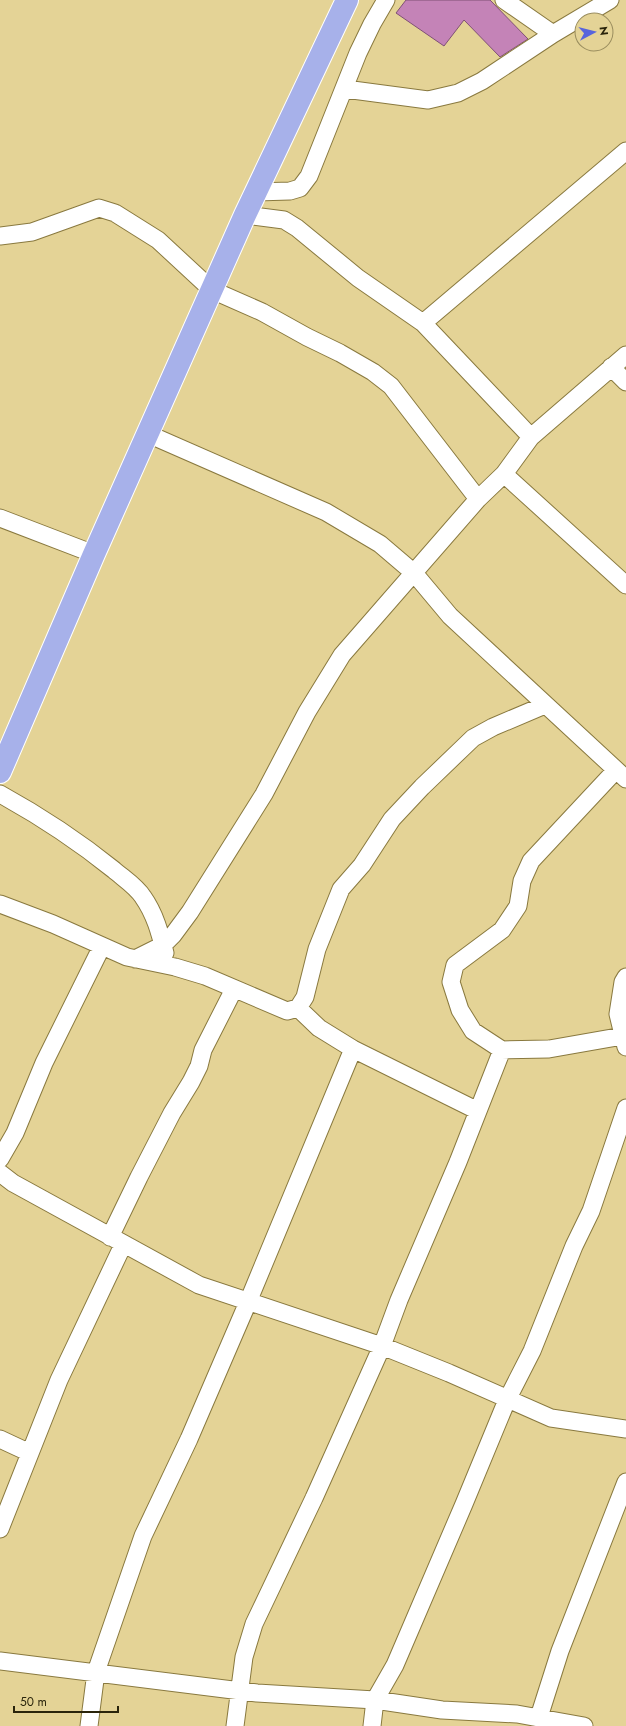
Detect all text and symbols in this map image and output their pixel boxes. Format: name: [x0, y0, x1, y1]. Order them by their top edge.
north arrow: [574, 12, 614, 52]
text: N: [595, 25, 612, 36]
scale bar: [14, 1688, 118, 1714]
text: 50 m: [20, 1693, 47, 1711]

